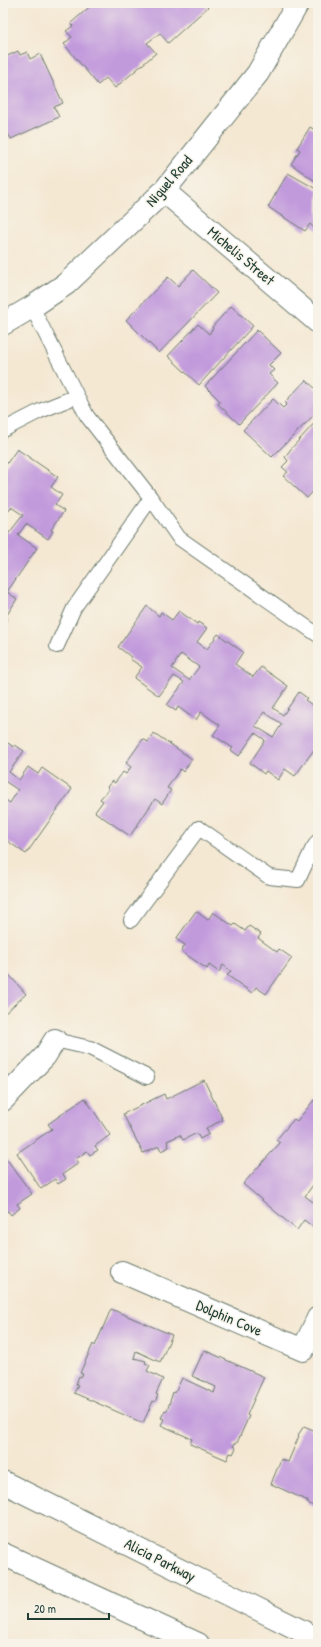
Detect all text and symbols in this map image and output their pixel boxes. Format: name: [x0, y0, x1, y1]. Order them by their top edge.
street label: Niguel Road: [140, 150, 197, 211]
street label: Michelis Street: [203, 221, 280, 291]
street label: Dolphin Cove: [193, 1294, 265, 1341]
street label: Alicia Parkway: [121, 1533, 199, 1586]
scale bar: [28, 1595, 109, 1621]
text: 20 m: [34, 1600, 56, 1617]

